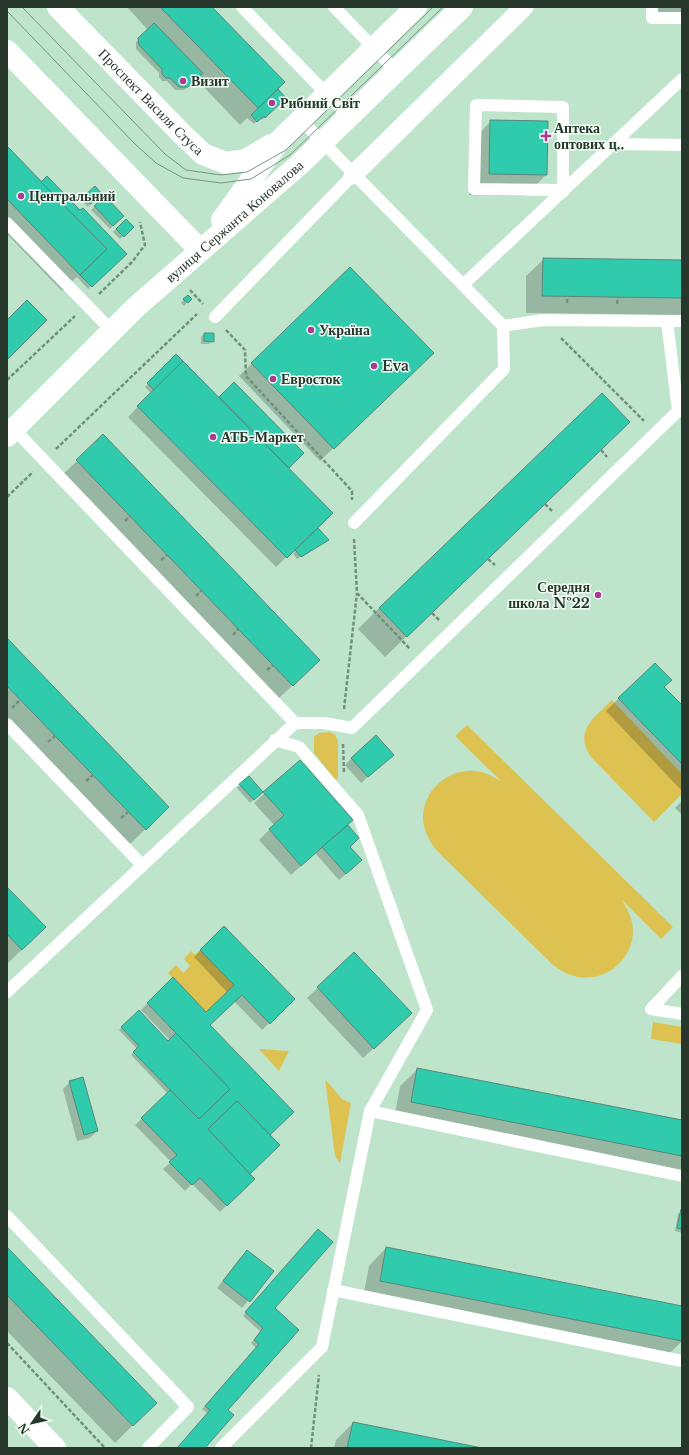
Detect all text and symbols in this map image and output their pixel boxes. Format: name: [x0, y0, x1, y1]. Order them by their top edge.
street label: Проспект Василя Стуса: [95, 45, 208, 160]
place label: Визит: [191, 72, 229, 90]
marker: Визит: [178, 76, 188, 86]
place label: Рибний Світ: [280, 94, 360, 112]
marker: Рибний Світ: [267, 98, 277, 108]
place label: Аптека оптових ц‥: [554, 119, 624, 153]
marker: Аптека оптових ц‥: [541, 131, 551, 141]
street label: вулиця Сержанта Коновалова: [162, 156, 308, 286]
place label: Центральний: [29, 187, 116, 205]
marker: Центральний: [16, 191, 26, 201]
place label: Україна: [319, 321, 370, 339]
marker: Україна: [306, 325, 316, 335]
place label: Eva: [382, 357, 409, 375]
marker: Eva: [369, 361, 379, 371]
place label: Евросток: [281, 370, 342, 388]
marker: Евросток: [268, 374, 278, 384]
place label: АТБ-Маркет: [221, 428, 304, 446]
marker: АТБ-Маркет: [208, 432, 218, 442]
place label: Середня школа №22: [508, 578, 590, 612]
marker: Середня школа №22: [593, 590, 603, 600]
north arrow: [12, 1403, 52, 1443]
text: N: [15, 1420, 32, 1437]

